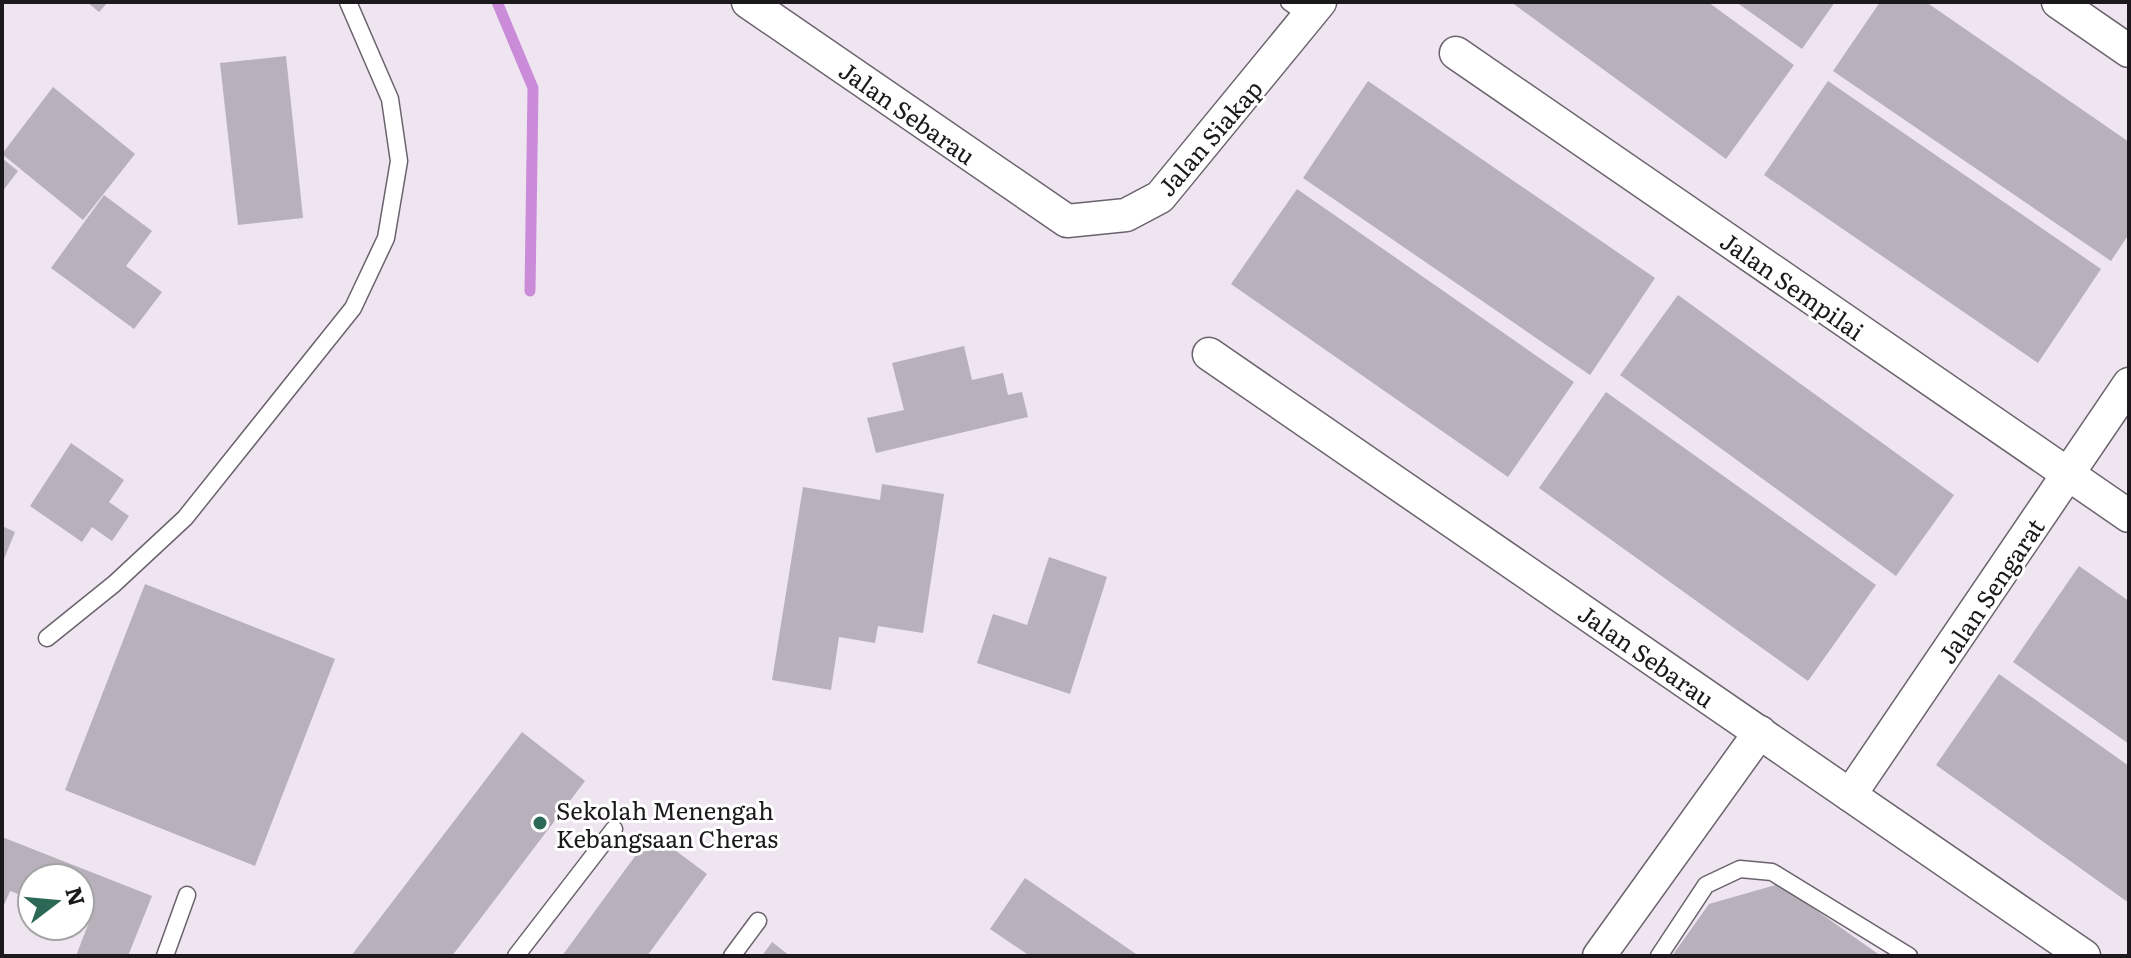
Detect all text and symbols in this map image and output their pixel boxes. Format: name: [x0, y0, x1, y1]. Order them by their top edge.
street label: Jalan Sebarau: [833, 52, 983, 172]
street label: Jalan Siakap: [1148, 71, 1270, 203]
street label: Jalan Sempilai: [1714, 222, 1872, 348]
street label: Jalan Sengarat: [1928, 510, 2052, 670]
street label: Jalan Sebarau: [1572, 595, 1722, 715]
place label: Sekolah Menengah Kebangsaan Cheras: [556, 792, 778, 855]
marker: Sekolah Menengah Kebangsaan Cheras: [531, 814, 549, 832]
north arrow: [16, 862, 96, 942]
text: N: [58, 883, 95, 909]

